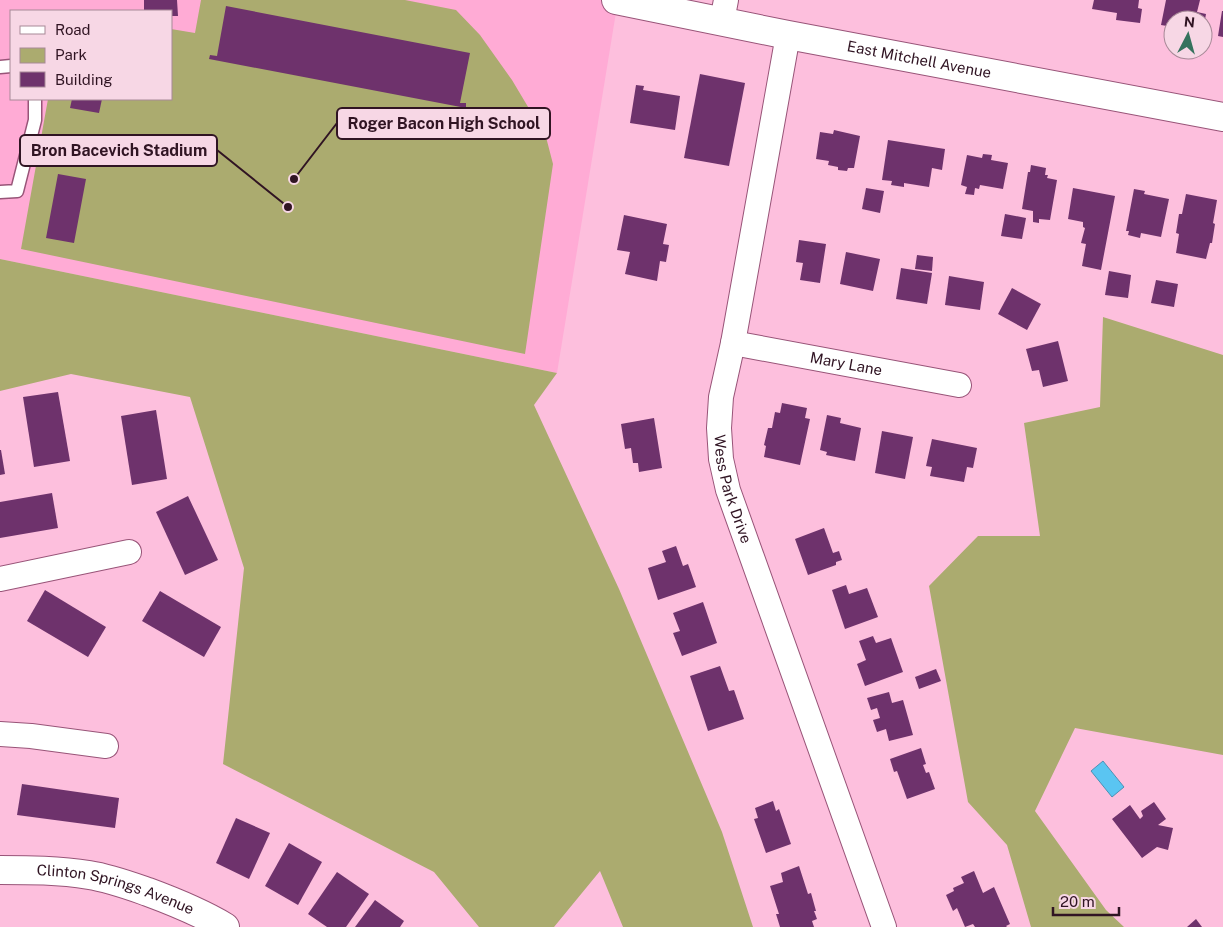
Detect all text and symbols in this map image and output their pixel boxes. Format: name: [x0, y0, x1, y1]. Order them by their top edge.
legend: [10, 10, 172, 100]
north arrow: [1163, 10, 1213, 60]
text: N: [1183, 14, 1196, 31]
text: Road: [55, 21, 91, 38]
street label: East Mitchell Avenue: [846, 37, 993, 81]
text: Park: [55, 46, 87, 63]
text: Building: [55, 71, 113, 88]
callout: Roger Bacon High School: [337, 108, 550, 139]
text: Roger Bacon High School: [348, 114, 540, 133]
callout: Bron Bacevich Stadium: [20, 135, 217, 166]
text: Bron Bacevich Stadium: [31, 141, 207, 160]
street label: Mary Lane: [809, 348, 884, 379]
street label: Wess Park Drive: [711, 434, 755, 546]
street label: Clinton Springs Avenue: [36, 861, 197, 917]
scale bar: [1053, 884, 1119, 916]
text: 20 m: [1060, 893, 1095, 910]

